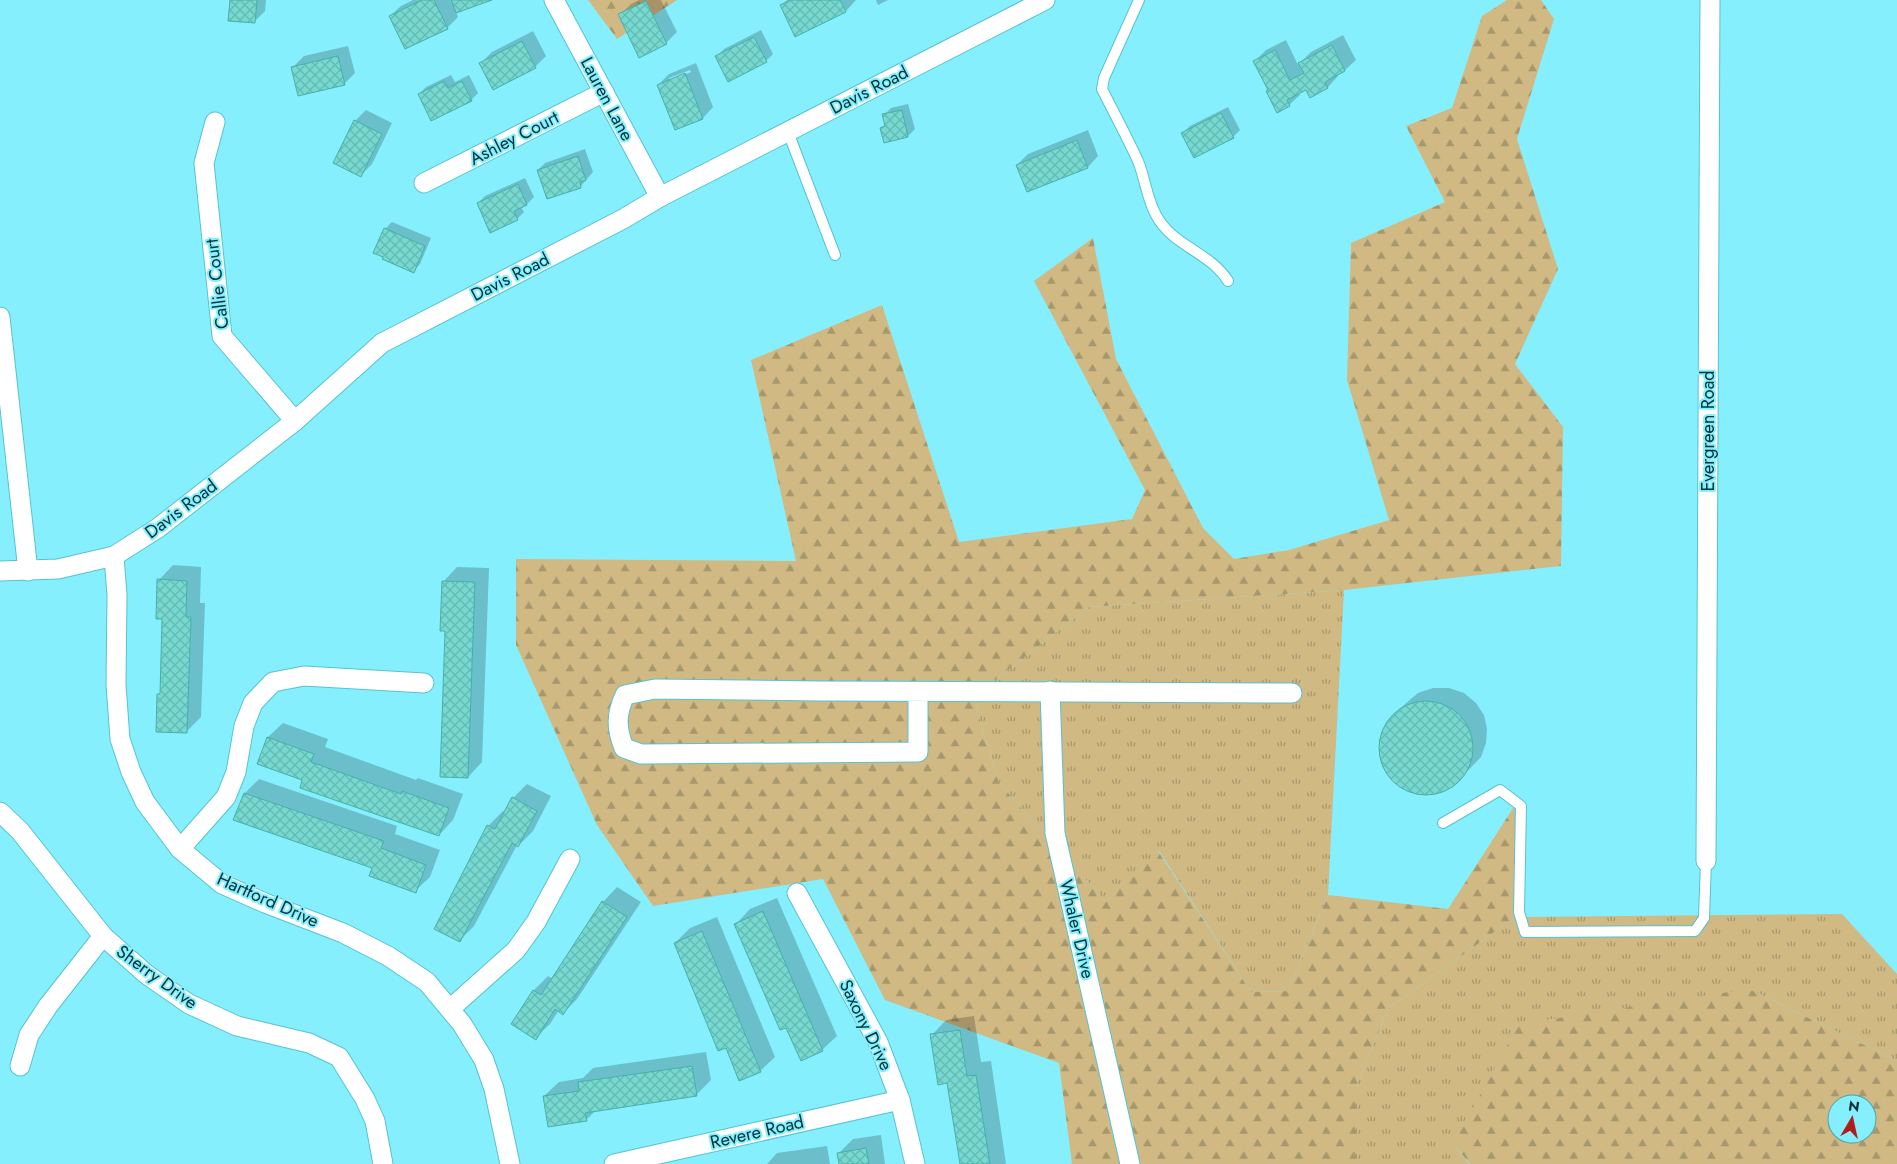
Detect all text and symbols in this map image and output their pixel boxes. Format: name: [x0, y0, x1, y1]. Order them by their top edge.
street label: Lauren Lane: [574, 52, 640, 146]
street label: Davis Road: [825, 59, 913, 121]
street label: Ashley Court: [465, 104, 564, 172]
street label: Callie Court: [198, 237, 235, 331]
street label: Davis Road: [466, 246, 554, 308]
street label: Evergreen Road: [1695, 370, 1721, 492]
street label: Davis Road: [139, 473, 223, 545]
street label: Hartford Drive: [213, 866, 323, 934]
street label: Whaler Drive: [1053, 877, 1101, 981]
street label: Sherry Drive: [111, 939, 203, 1015]
street label: Saxony Drive: [833, 975, 899, 1075]
north arrow: [1827, 1094, 1877, 1144]
text: N: [1847, 1095, 1861, 1117]
street label: Revere Road: [708, 1109, 806, 1155]

